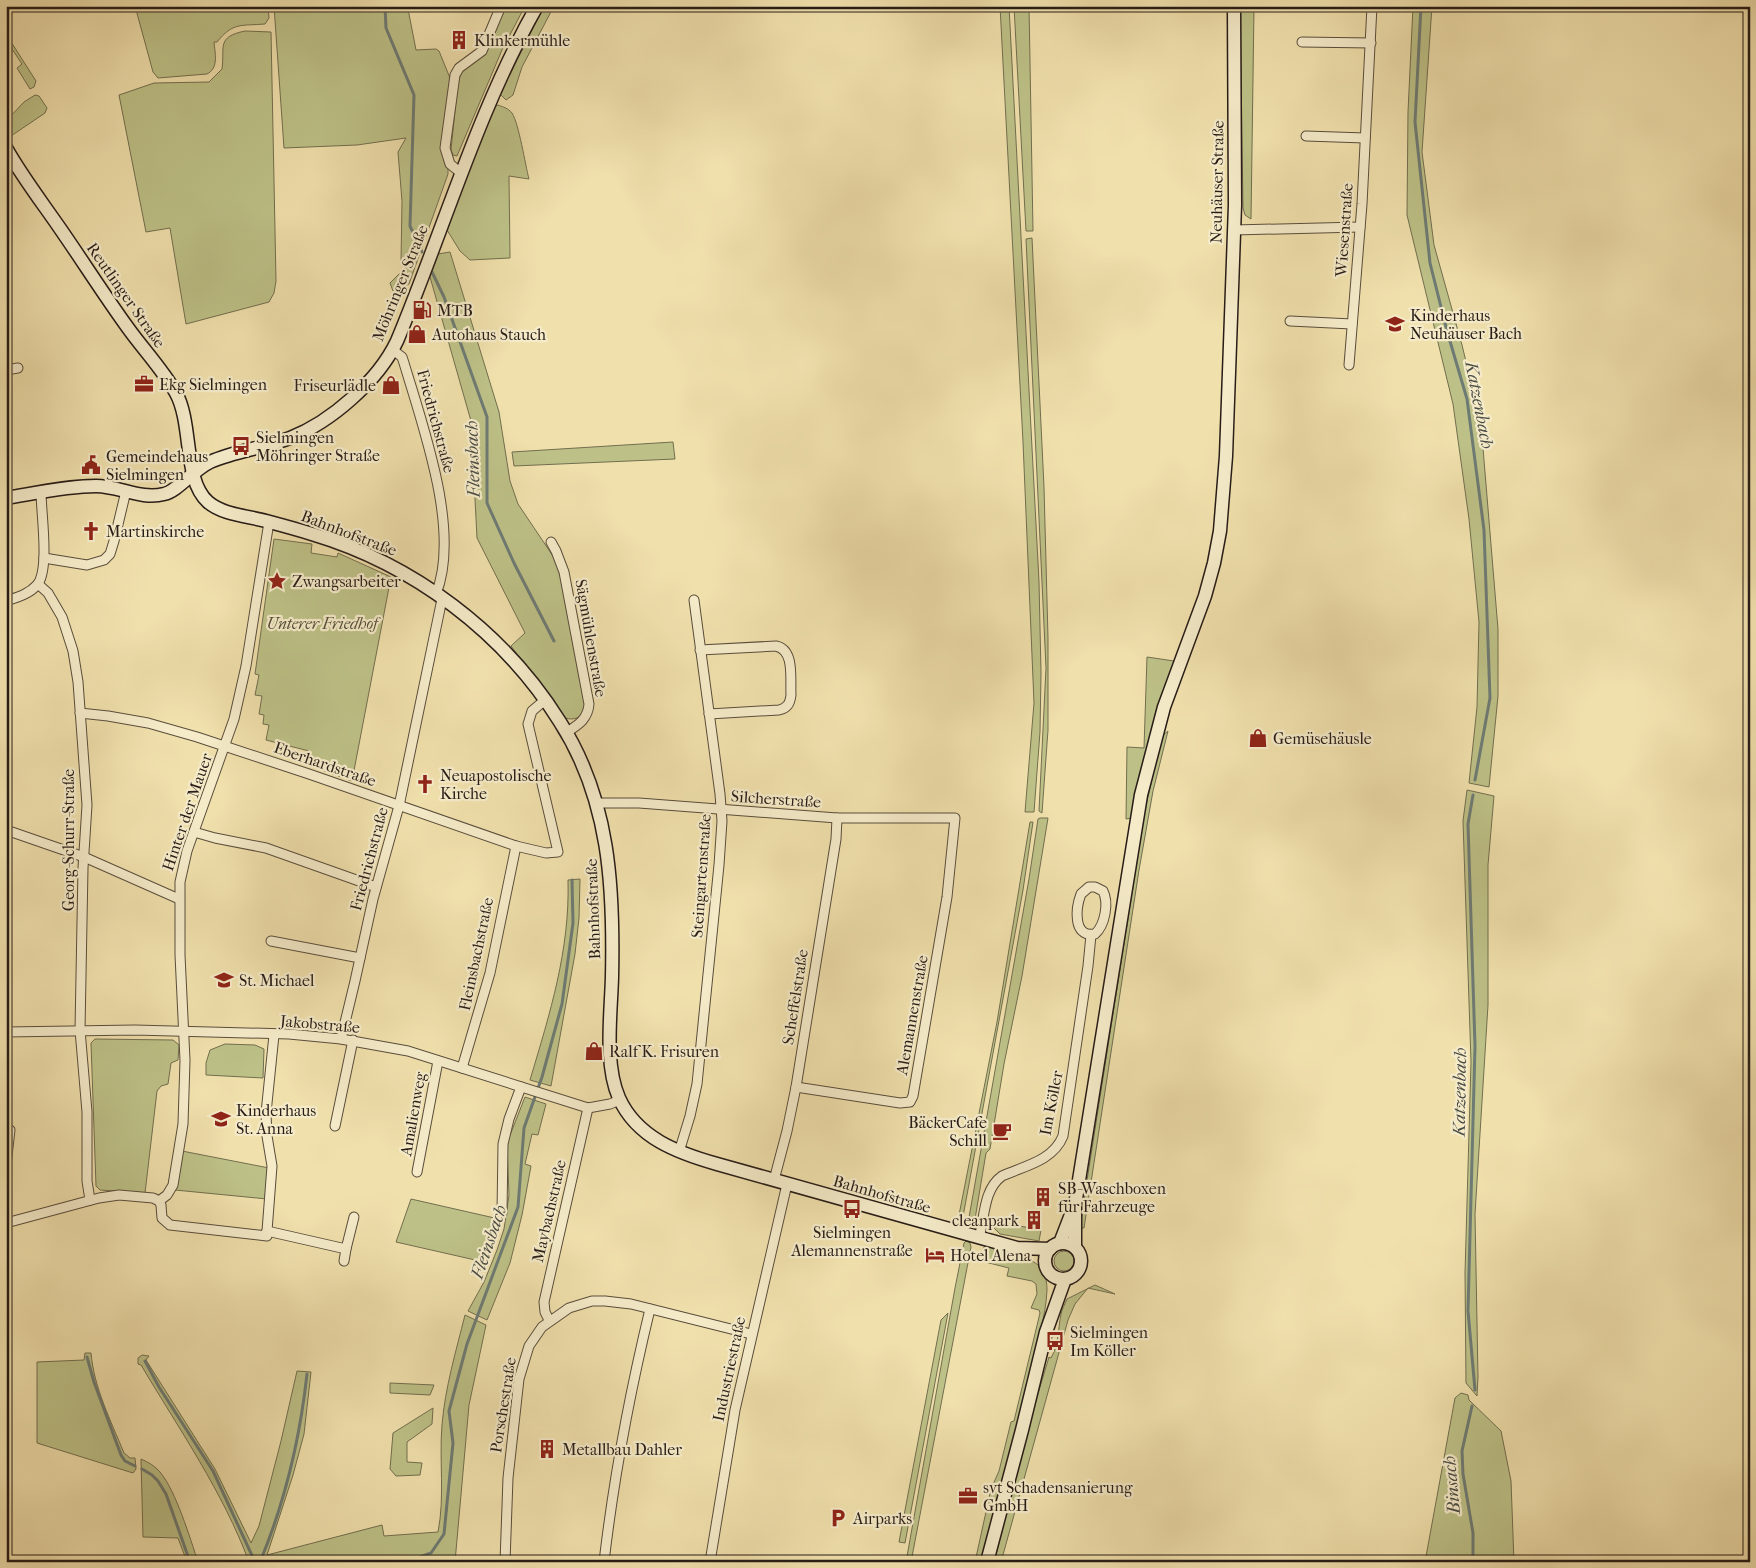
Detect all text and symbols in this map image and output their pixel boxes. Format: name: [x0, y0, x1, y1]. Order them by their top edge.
building icon: Klinkermühle: [448, 29, 470, 51]
place label: Klinkermühle: [474, 31, 570, 50]
street label: Neuhäuser Straße: [1206, 120, 1228, 244]
street label: Wiesenstraße: [1331, 182, 1357, 278]
street label: Möhringer Straße: [368, 222, 432, 344]
street label: Reutlinger Straße: [83, 239, 169, 351]
fuel station icon: MTB: [411, 299, 433, 321]
place label: MTB: [437, 301, 473, 320]
place label: Kinderhaus Neuhäuser Bach: [1410, 306, 1522, 343]
school or university icon: Kinderhaus Neuhäuser Bach: [1384, 313, 1406, 335]
shop icon: Autohaus Stauch: [406, 323, 428, 345]
place label: Autohaus Stauch: [431, 325, 546, 344]
water label: Katzenbach: [1460, 357, 1498, 451]
street label: Friedrichstraße: [413, 367, 459, 475]
office icon: Ekg Sielmingen: [133, 373, 155, 395]
shop icon: Friseurlädle: [380, 374, 402, 396]
place label: Ekg Sielmingen: [159, 375, 268, 394]
place label: Friseurlädle: [294, 376, 376, 395]
water label: Fleinsbach: [461, 420, 485, 499]
place label: Sielmingen Möhringer Straße: [256, 428, 380, 465]
bus stop icon: Sielmingen Möhringer Straße: [230, 435, 252, 457]
place label: Gemeindehaus Sielmingen: [106, 447, 208, 484]
public building icon: Gemeindehaus Sielmingen: [80, 454, 102, 476]
street label: Bahnhofstraße: [299, 506, 400, 560]
church icon: Martinskirche: [80, 520, 102, 542]
place label: Martinskirche: [106, 522, 204, 541]
place icon: Zwangsarbeiter: [266, 570, 288, 592]
place label: Zwangsarbeiter: [292, 572, 401, 591]
street label: Sägmühlenstraße: [571, 578, 611, 699]
park label: Unterer Friedhof: [266, 614, 381, 633]
shop icon: Gemüsehäusle: [1247, 727, 1269, 749]
place label: Gemüsehäusle: [1273, 729, 1372, 748]
street label: Eberhardstraße: [271, 738, 379, 790]
street label: Hinter der Mauer: [158, 751, 216, 873]
place label: Neuapostolische Kirche: [440, 766, 552, 803]
street label: Georg-Schurr-Straße: [59, 769, 78, 911]
church icon: Neuapostolische Kirche: [414, 773, 436, 795]
street label: Silcherstraße: [730, 786, 822, 812]
street label: Friedrichstraße: [346, 805, 392, 913]
street label: Steingartenstraße: [687, 813, 715, 939]
street label: Bahnhofstraße: [582, 858, 604, 960]
street label: Fleinsbachstraße: [455, 896, 497, 1012]
street label: Scheffelstraße: [778, 948, 812, 1046]
street label: Alemannenstraße: [892, 953, 932, 1077]
school or university icon: St. Michael: [213, 969, 235, 991]
place label: St. Michael: [239, 971, 315, 990]
street label: Jakobstraße: [277, 1011, 361, 1037]
shop icon: Ralf K. Frisuren: [583, 1040, 605, 1062]
place label: Ralf K. Frisuren: [609, 1042, 720, 1061]
water label: Katzenbach: [1449, 1047, 1471, 1139]
street label: Im Köller: [1035, 1069, 1067, 1137]
street label: Amalienweg: [396, 1070, 430, 1159]
place label: Kinderhaus St. Anna: [236, 1101, 316, 1138]
school or university icon: Kinderhaus St. Anna: [210, 1108, 232, 1130]
place label: BäckerCafe Schill: [908, 1113, 988, 1150]
cafe icon: BäckerCafe Schill: [991, 1120, 1013, 1142]
street label: Maybachstraße: [528, 1158, 570, 1264]
street label: Bahnhofstraße: [831, 1171, 933, 1217]
place label: SB-Waschboxen für Fahrzeuge: [1058, 1179, 1167, 1216]
building icon: SB-Waschboxen für Fahrzeuge: [1032, 1186, 1054, 1208]
bus stop icon: Sielmingen Alemannenstraße: [841, 1198, 863, 1220]
water label: Fleinsbach: [466, 1202, 511, 1283]
building icon: cleanpark: [1023, 1209, 1045, 1231]
place label: cleanpark: [952, 1211, 1020, 1230]
place label: Sielmingen Alemannenstraße: [790, 1223, 913, 1260]
hotel icon: Hotel Alena: [924, 1244, 946, 1266]
place label: Hotel Alena: [950, 1246, 1032, 1265]
street label: Industriestraße: [709, 1315, 749, 1423]
place label: Sielmingen Im Köller: [1070, 1323, 1149, 1360]
bus stop icon: Sielmingen Im Köller: [1044, 1330, 1066, 1352]
street label: Porschestraße: [486, 1356, 520, 1454]
building icon: Metallbau Dahler: [536, 1438, 558, 1460]
place label: Metallbau Dahler: [562, 1440, 682, 1459]
water label: Binsach: [1439, 1455, 1465, 1516]
place label: svt Schadensanierung GmbH: [983, 1478, 1133, 1515]
office icon: svt Schadensanierung GmbH: [957, 1485, 979, 1507]
parking icon: Airparks: [827, 1507, 849, 1529]
place label: Airparks: [852, 1509, 912, 1528]

